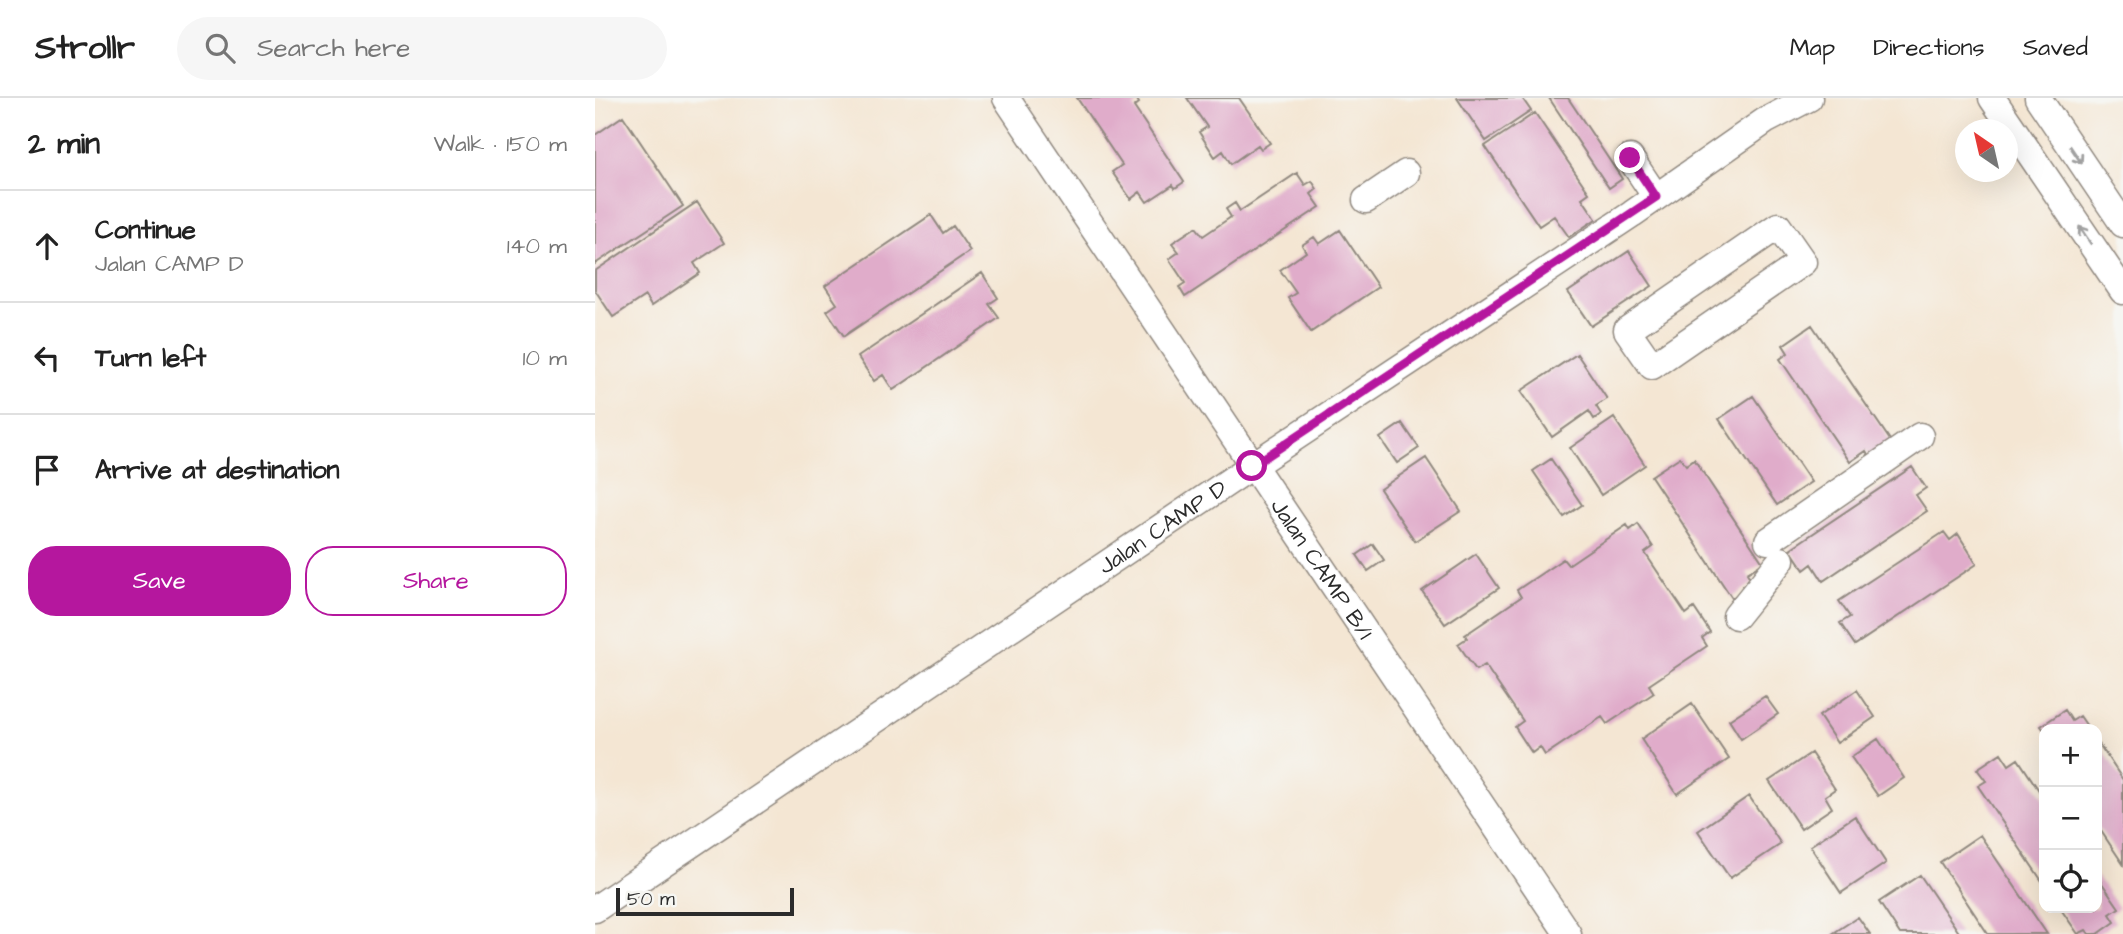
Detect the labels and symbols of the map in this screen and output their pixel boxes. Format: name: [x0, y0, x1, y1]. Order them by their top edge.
north arrow: [1955, 119, 2018, 182]
route end: [1614, 142, 1645, 173]
one-way arrow: [2070, 144, 2084, 164]
one-way arrow: [2078, 226, 2092, 245]
route start: [1236, 450, 1267, 481]
street label: Jalan CAMP D: [1092, 473, 1233, 582]
street label: Jalan CAMP B/1: [1263, 492, 1380, 646]
scale bar: [616, 885, 795, 917]

